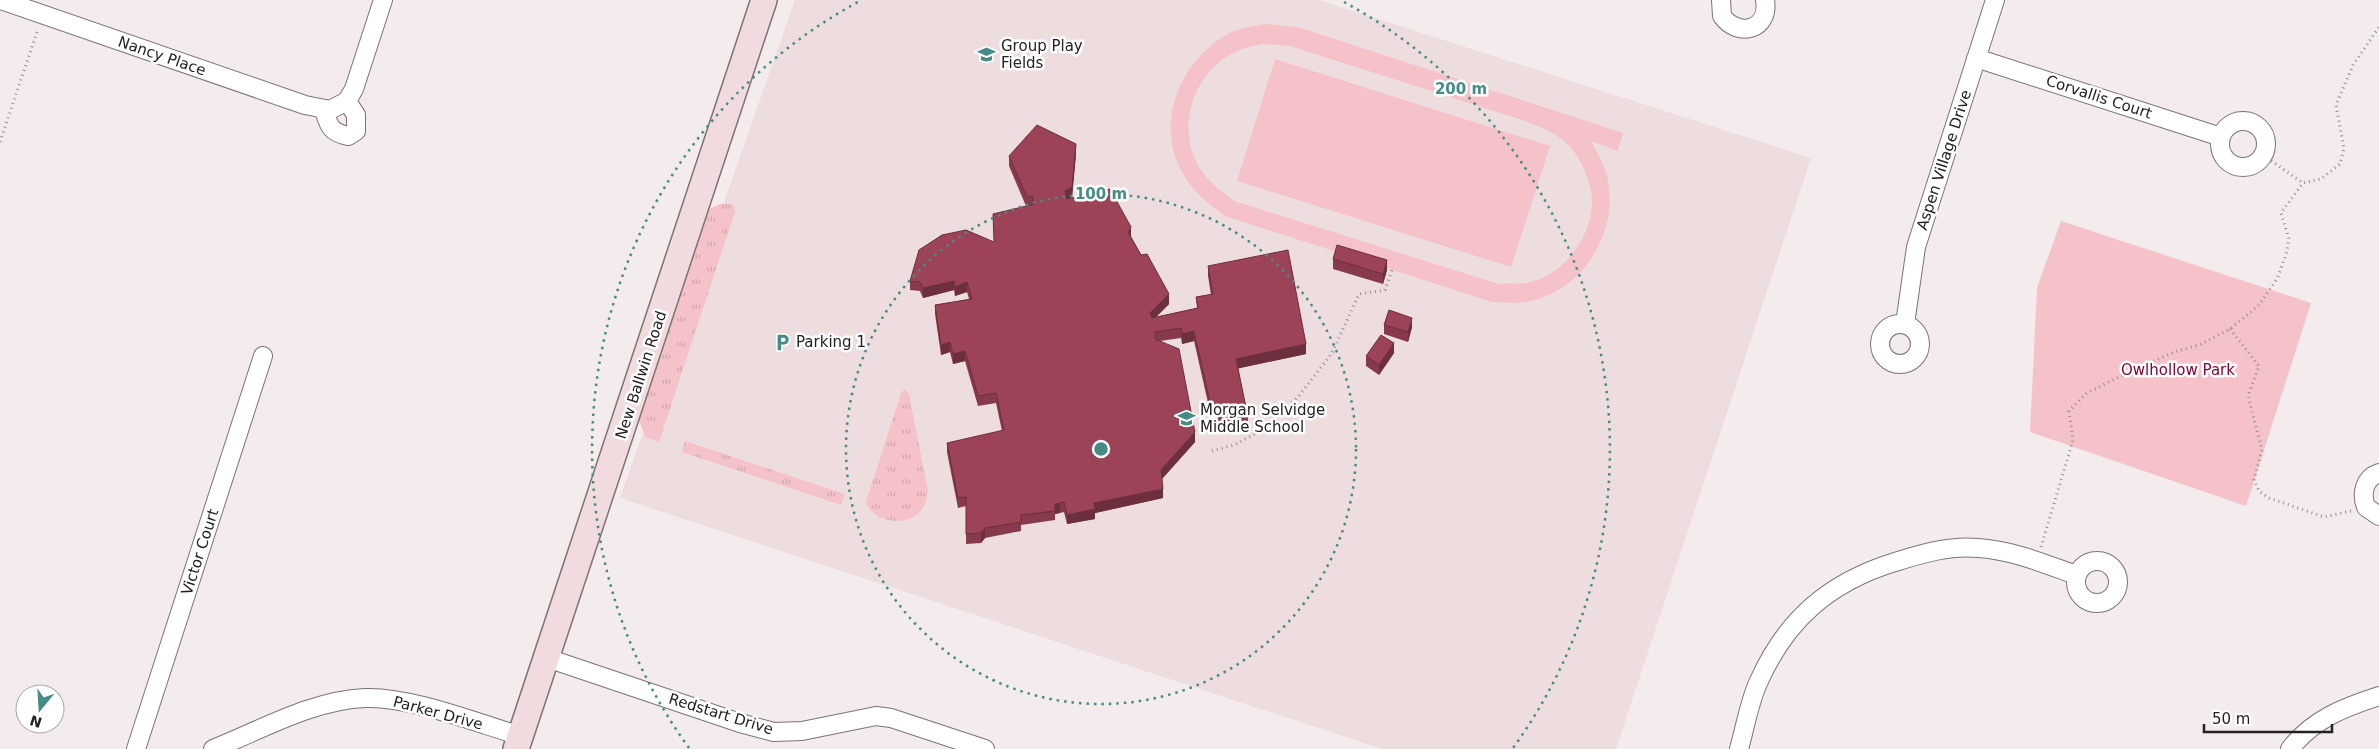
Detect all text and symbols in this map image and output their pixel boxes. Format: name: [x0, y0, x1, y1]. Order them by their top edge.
street label: Nancy Place: [116, 33, 208, 79]
place label: Group Play Fields: [1001, 37, 1083, 72]
school or university icon: Group Play Fields: [977, 45, 997, 65]
street label: Corvallis Court: [2044, 71, 2154, 123]
text: 200 m: [1435, 80, 1487, 98]
street label: Aspen Village Drive: [1913, 88, 1975, 232]
text: 100 m: [1075, 185, 1127, 203]
street label: New Ballwin Road: [612, 309, 670, 441]
parking icon: Parking 1: [772, 332, 792, 352]
place label: Parking 1: [796, 333, 866, 351]
park label: Owlhollow Park: [2121, 361, 2235, 379]
place label: Morgan Selvidge Middle School: [1200, 401, 1325, 436]
school or university icon: Morgan Selvidge Middle School: [1176, 409, 1196, 429]
centre of rings: [1092, 440, 1110, 458]
street label: Victor Court: [178, 507, 222, 597]
north arrow: [15, 684, 65, 734]
street label: Redstart Drive: [667, 690, 775, 738]
street label: Parker Drive: [391, 692, 485, 734]
scale bar: [2204, 702, 2332, 734]
text: 50 m: [2212, 710, 2250, 728]
text: N: [28, 712, 44, 731]

